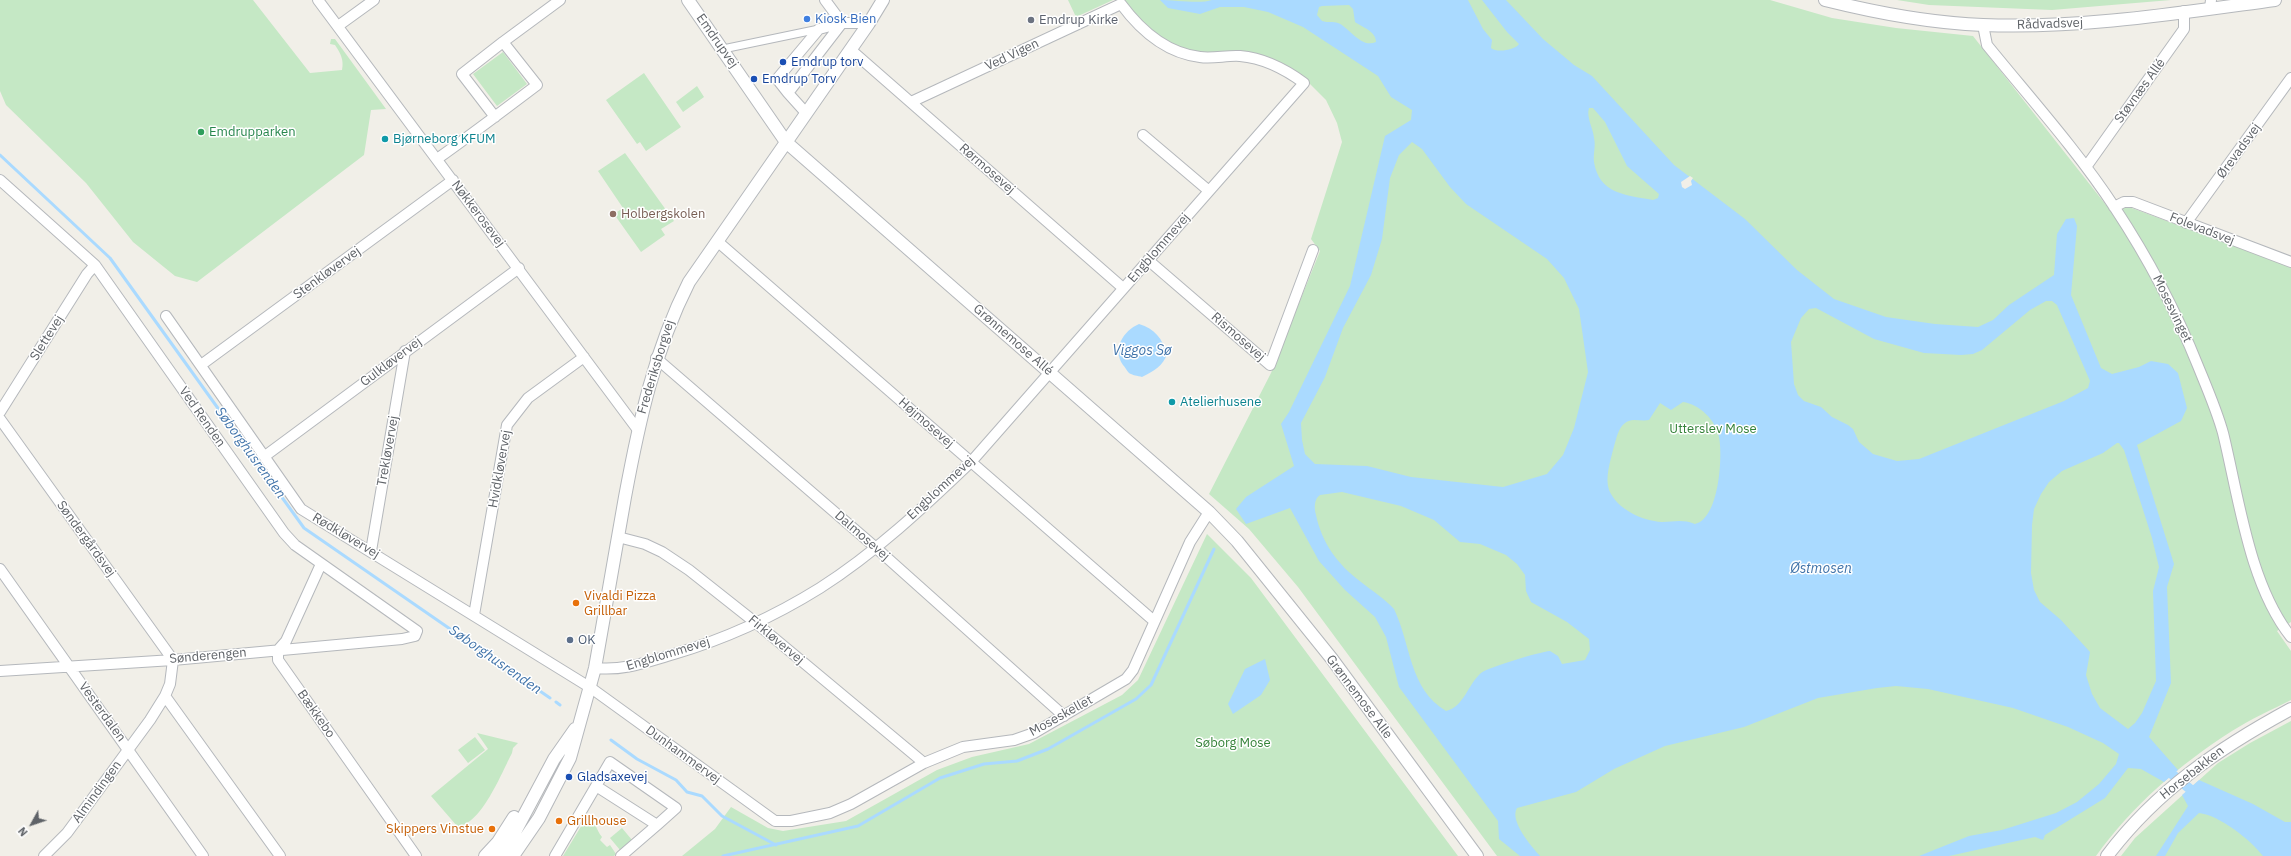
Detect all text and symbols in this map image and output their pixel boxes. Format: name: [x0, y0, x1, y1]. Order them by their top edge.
street label: Emdrupvej: [693, 11, 741, 71]
place label: Kiosk Bien: [815, 11, 876, 27]
place label: Emdrup Kirke: [1039, 12, 1118, 28]
marker: Kiosk Bien: [802, 14, 812, 24]
marker: Emdrup Kirke: [1026, 15, 1036, 25]
street label: Rådvadsvej: [2017, 15, 2083, 33]
street label: Ved Vigen: [983, 36, 1041, 74]
place label: Emdrup torv: [791, 54, 863, 70]
street label: Støvnæs Allé: [2111, 56, 2169, 126]
marker: Emdrup torv: [778, 57, 788, 67]
place label: Emdrup Torv: [762, 71, 836, 87]
marker: Emdrup Torv: [749, 74, 759, 84]
street label: Ørevadsvej: [2214, 120, 2264, 182]
place label: Emdrupparken: [209, 124, 296, 140]
marker: Emdrupparken: [196, 127, 206, 137]
place label: Bjørneborg KFUM: [393, 131, 496, 147]
marker: Bjørneborg KFUM: [380, 134, 390, 144]
street label: Rørmosevej: [956, 140, 1018, 198]
street label: Nøkkerosevej: [448, 178, 508, 250]
place label: Holbergskolen: [621, 206, 705, 222]
marker: Holbergskolen: [608, 209, 618, 219]
street label: Folevadsvej: [2167, 209, 2237, 249]
street label: Engblommevej: [1125, 210, 1193, 286]
street label: Stenkløvervej: [290, 243, 364, 303]
street label: Mosesvinget: [2149, 273, 2195, 345]
street label: Grønnemose Allé: [970, 301, 1056, 379]
street label: Rismosevej: [1208, 309, 1268, 365]
street label: Slettevej: [27, 312, 67, 364]
street label: Frederiksborgvej: [634, 318, 678, 416]
street label: Gulkløvervej: [357, 334, 425, 390]
water label: Viggos Sø: [1112, 343, 1172, 359]
street label: Ved Renden: [176, 384, 228, 450]
place label: Atelierhusene: [1180, 394, 1261, 410]
street label: Højmosevej: [895, 395, 957, 451]
marker: Atelierhusene: [1167, 397, 1177, 407]
water label: Søborghusrenden: [211, 404, 289, 502]
street label: Trekløvervej: [374, 415, 402, 487]
park label: Utterslev Mose: [1669, 421, 1757, 437]
street label: Hvidkløvervej: [485, 429, 515, 509]
street label: Engblommevej: [904, 453, 978, 523]
street label: Søndergårdsvej: [53, 498, 119, 580]
street label: Dalmosevej: [831, 508, 893, 564]
street label: Rødkløvervej: [310, 510, 382, 562]
water label: Østmosen: [1790, 561, 1852, 577]
place label: Vivaldi Pizza Grillbar: [584, 588, 656, 619]
marker: Vivaldi Pizza Grillbar: [571, 598, 581, 608]
street label: Firkløvervej: [745, 612, 807, 668]
water label: Søborghusrenden: [446, 622, 544, 698]
place label: OK: [578, 632, 595, 648]
street label: Engblommevej: [624, 634, 712, 674]
marker: OK: [565, 635, 575, 645]
street label: Sønderengen: [169, 645, 247, 667]
street label: Grønnemose Alle: [1322, 652, 1396, 742]
street label: Vesterdalen: [75, 679, 129, 745]
street label: Bækkebo: [294, 687, 338, 741]
street label: Moseskellet: [1027, 692, 1095, 740]
street label: Dunhammervej: [642, 722, 724, 788]
park label: Søborg Mose: [1195, 735, 1271, 751]
street label: Horsebakken: [2157, 743, 2227, 803]
street label: Almindingen: [69, 758, 125, 826]
place label: Gladsaxevej: [577, 769, 647, 785]
marker: Gladsaxevej: [564, 772, 574, 782]
north arrow: [12, 804, 52, 844]
place label: Grillhouse: [567, 813, 627, 829]
marker: Grillhouse: [554, 816, 564, 826]
place label: Skippers Vinstue: [386, 821, 484, 837]
text: N: [15, 824, 31, 839]
marker: Skippers Vinstue: [487, 824, 497, 834]

